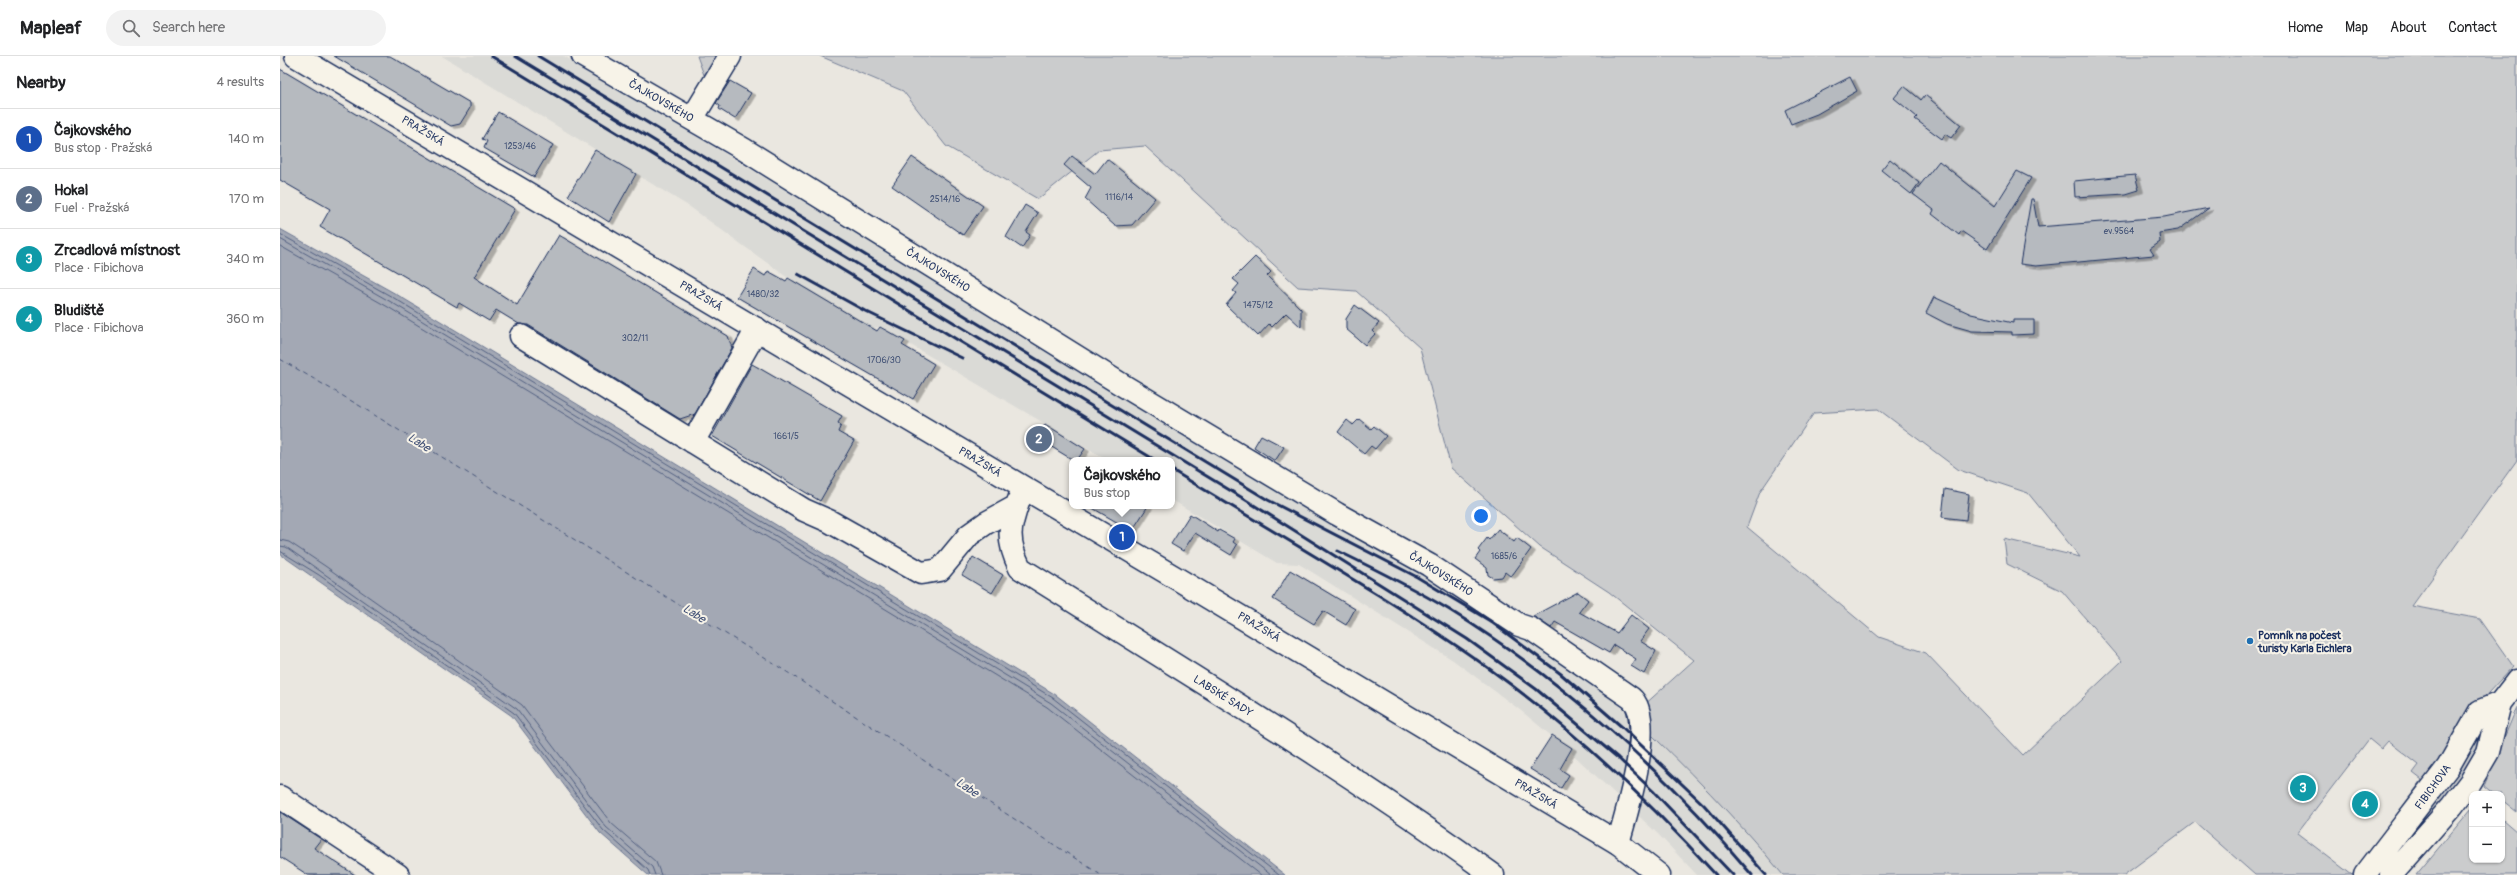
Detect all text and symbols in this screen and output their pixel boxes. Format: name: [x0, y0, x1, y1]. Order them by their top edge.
search box: [106, 10, 386, 46]
text: Mapleaf: [20, 16, 82, 40]
icon: search: [120, 17, 142, 39]
text: Search here: [152, 18, 225, 37]
text: Home: [2288, 19, 2323, 36]
text: Map: [2345, 19, 2368, 36]
text: About: [2390, 19, 2426, 36]
text: Contact: [2448, 19, 2497, 36]
text: Nearby: [16, 72, 65, 93]
text: 4 results: [217, 74, 264, 90]
street label: ČAJKOVSKÉHO: [626, 77, 696, 125]
street label: PRAŽSKÁ: [399, 113, 447, 149]
text: Čajkovského: [54, 121, 131, 140]
text: 1: [26, 131, 32, 147]
text: 140 m: [228, 131, 264, 147]
text: Bus stop · Pražská: [54, 140, 152, 156]
house number: 1253/46: [504, 141, 536, 152]
text: Hokal: [54, 181, 88, 200]
text: 2: [25, 191, 33, 207]
text: 170 m: [229, 191, 264, 207]
house number: 1116/14: [1105, 192, 1134, 203]
house number: 2514/16: [930, 194, 960, 205]
text: Fuel · Pražská: [54, 200, 129, 216]
house number: ev.9564: [2104, 226, 2135, 237]
text: Zrcadlová místnost: [54, 241, 180, 260]
street label: ČAJKOVSKÉHO: [904, 245, 972, 295]
text: 3: [25, 251, 33, 267]
text: 340 m: [226, 251, 264, 267]
text: Place · Fibichova: [54, 260, 144, 276]
street label: PRAŽSKÁ: [677, 278, 725, 314]
house number: 1480/32: [747, 289, 779, 300]
house number: 1475/12: [1243, 300, 1273, 311]
text: Bludiště: [54, 301, 104, 320]
text: 4: [25, 311, 33, 327]
text: 360 m: [226, 311, 264, 327]
text: Place · Fibichova: [54, 320, 144, 336]
house number: 302/11: [622, 333, 648, 344]
house number: 1706/30: [867, 355, 901, 366]
pin: 2: [1026, 424, 1052, 454]
water label: Labe: [405, 430, 434, 456]
house number: 1661/5: [773, 431, 799, 442]
street label: PRAŽSKÁ: [956, 444, 1004, 480]
popup: [1069, 457, 1175, 509]
text: Čajkovského: [1083, 466, 1161, 485]
text: Bus stop: [1083, 485, 1130, 501]
your location: [1471, 506, 1491, 526]
pin: 1: [1109, 522, 1135, 552]
street label: ČAJKOVSKÉHO: [1407, 549, 1475, 599]
house number: 1685/6: [1491, 551, 1517, 562]
water label: Labe: [680, 601, 709, 627]
street label: PRAŽSKÁ: [1235, 609, 1283, 645]
place label: Pomník na počest turisty Karla Eichlera: [2257, 629, 2352, 655]
marker: Pomník na počest turisty Karla Eichlera: [2245, 636, 2255, 646]
street label: LABSKÉ SADY: [1191, 673, 1256, 720]
street label: FIBICHOVA: [2412, 762, 2454, 812]
pin: 3: [2290, 773, 2316, 803]
water label: Labe: [953, 775, 982, 801]
street label: PRAŽSKÁ: [1512, 776, 1560, 812]
pin: 4: [2352, 789, 2378, 819]
map controls: [2469, 791, 2505, 863]
button: +: [2469, 791, 2505, 827]
button: −: [2469, 827, 2505, 863]

